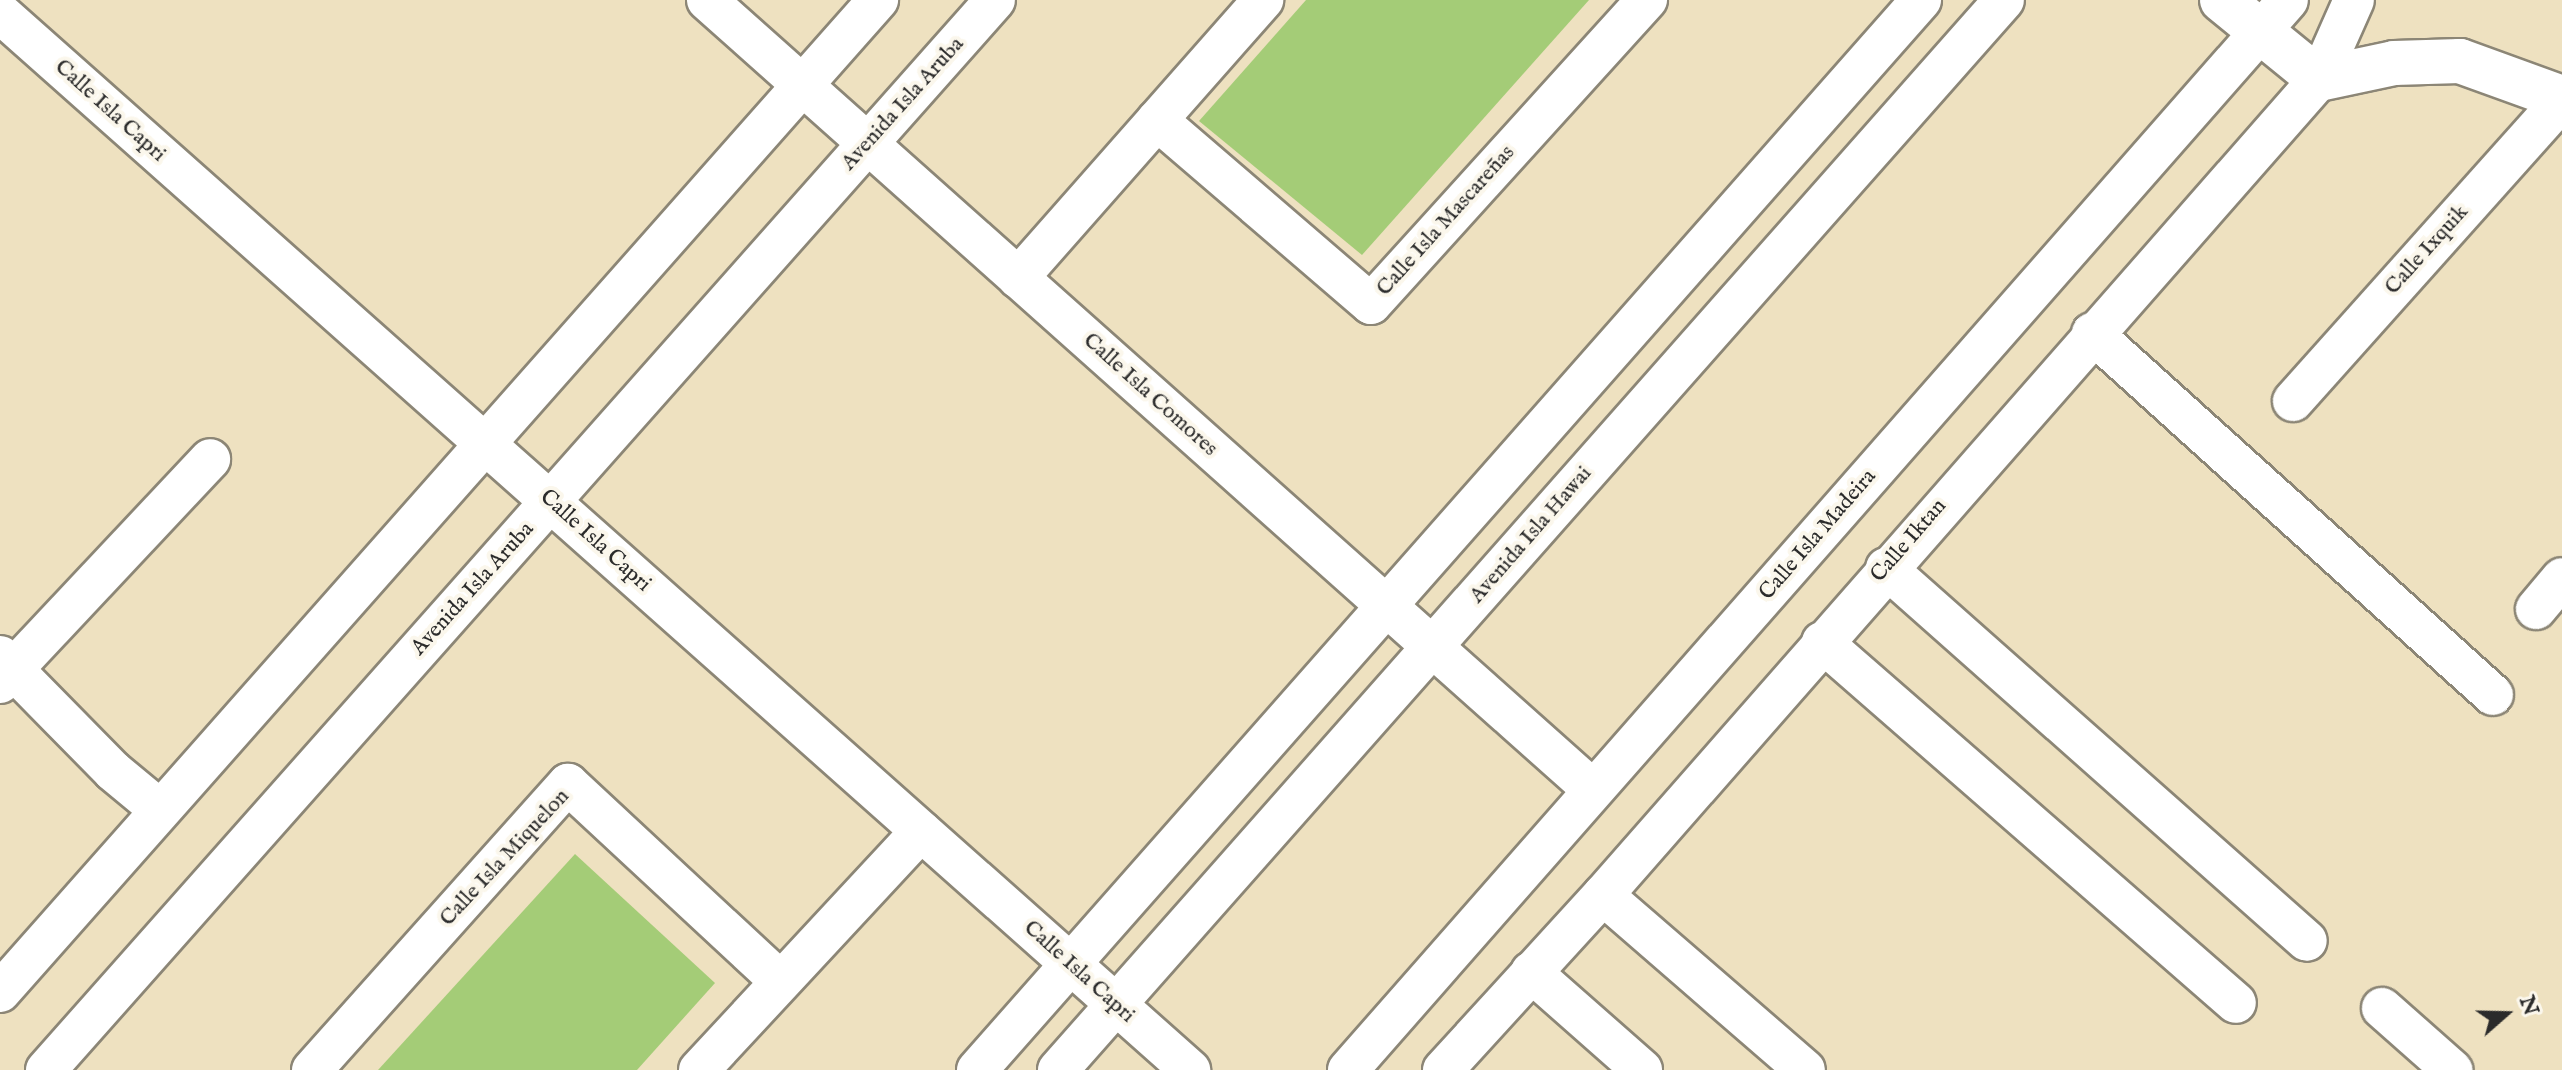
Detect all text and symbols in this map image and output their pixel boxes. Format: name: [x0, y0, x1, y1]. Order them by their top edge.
street label: Avenida Isla Aruba: [836, 32, 970, 176]
street label: Calle Isla Capri: [49, 54, 171, 168]
street label: Calle Isla Mascareñas: [1371, 140, 1521, 302]
street label: Calle Ixquik: [2380, 200, 2474, 300]
street label: Calle Isla Comores: [1077, 328, 1223, 462]
street label: Avenida Isla Hawai: [1464, 461, 1598, 609]
street label: Calle Isla Madeira: [1754, 464, 1882, 606]
street label: Calle Isla Capri: [534, 484, 656, 598]
street label: Calle Iktan: [1866, 494, 1952, 588]
street label: Avenida Isla Aruba: [406, 517, 540, 661]
street label: Calle Isla Miquelon: [435, 784, 575, 932]
street label: Calle Isla Capri: [1018, 915, 1140, 1029]
north arrow: [2466, 974, 2546, 1054]
text: N: [2512, 992, 2545, 1020]

